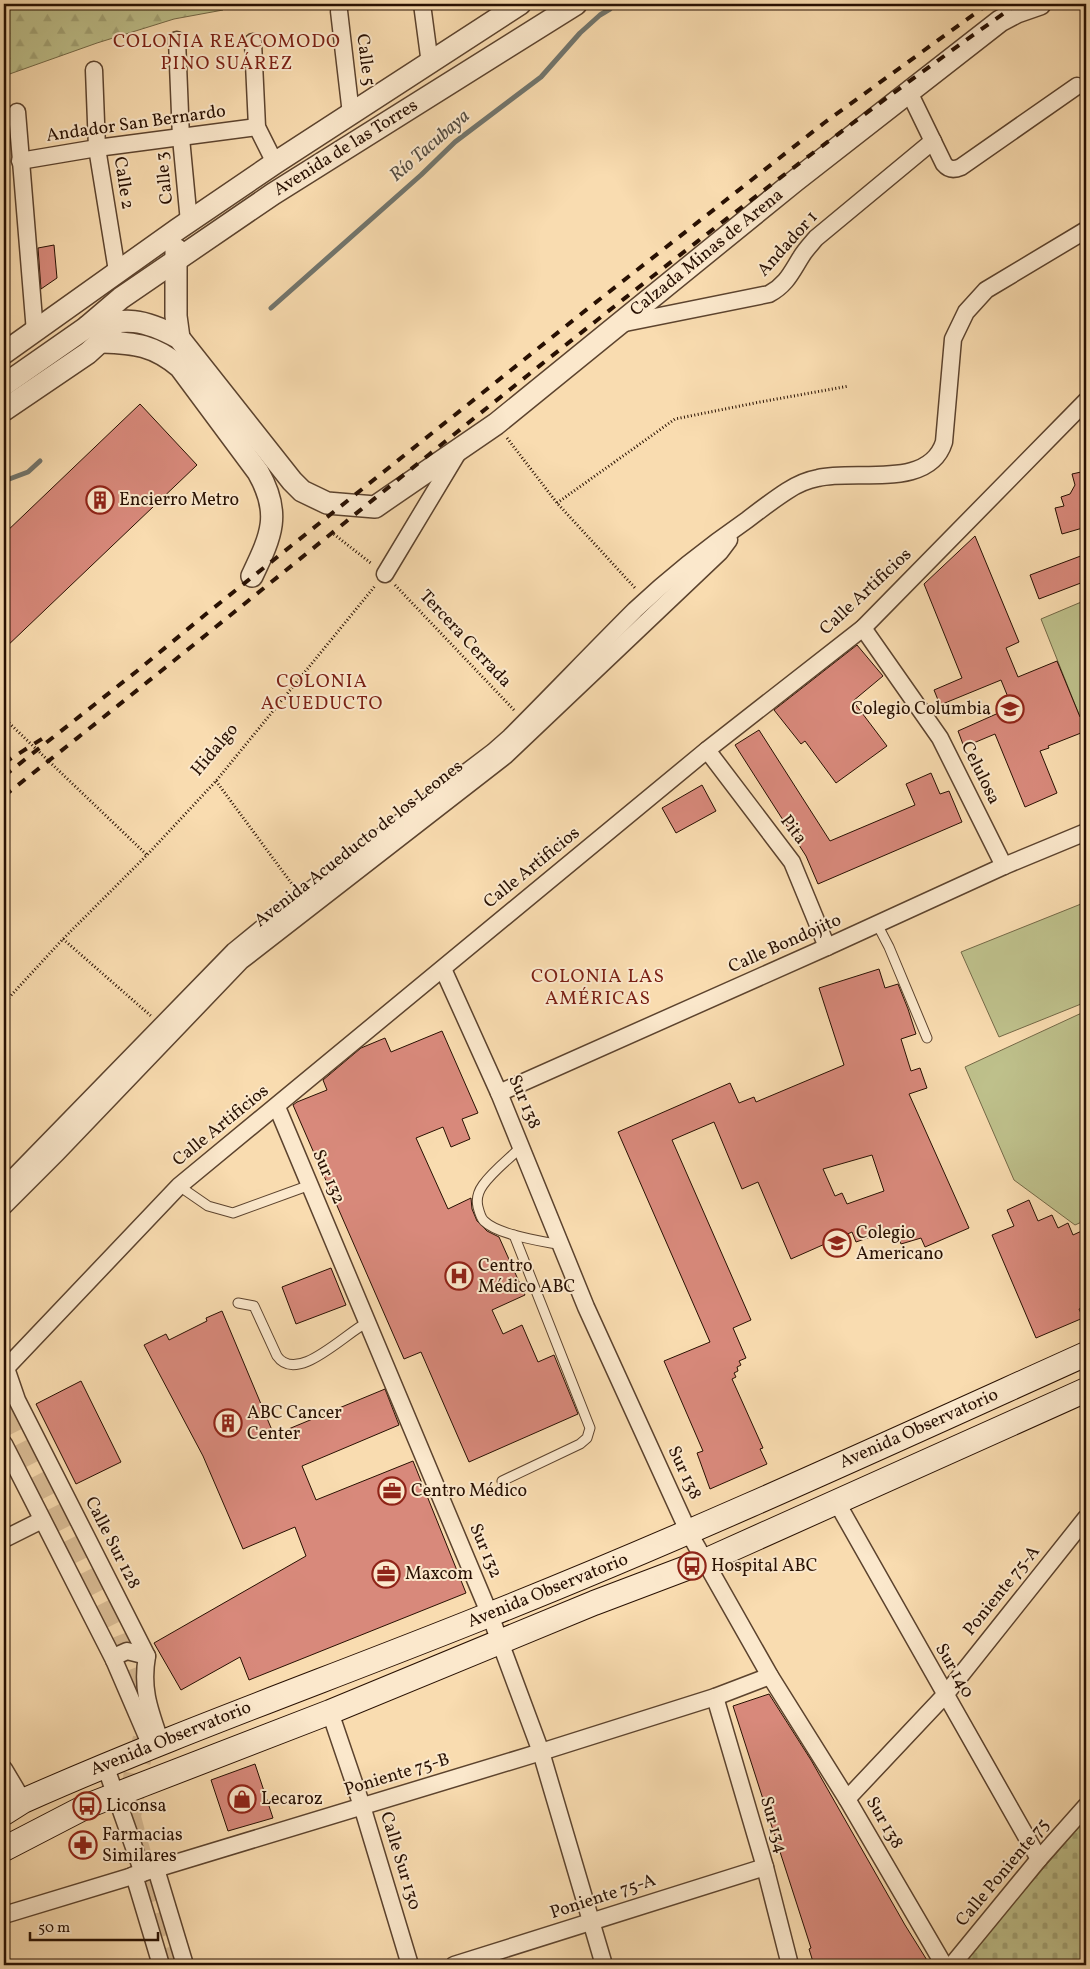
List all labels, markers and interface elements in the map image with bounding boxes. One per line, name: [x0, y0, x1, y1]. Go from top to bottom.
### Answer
district label: COLONIA REACOMODO PINO SUÁREZ: [113, 29, 341, 77]
street label: Calle 5: [349, 33, 381, 87]
street label: Avenida de las Torres: [269, 93, 423, 203]
street label: Andador San Bernardo: [45, 99, 227, 149]
water label: Río Tacubaya: [384, 104, 476, 188]
street label: Calle 3: [150, 150, 180, 206]
street label: Calle 2: [106, 155, 140, 211]
street label: Calzada Minas de Arena: [625, 183, 789, 323]
street label: Andador 1: [752, 206, 824, 282]
building icon: Encierro Metro: [85, 485, 115, 515]
place label: Encierro Metro: [119, 488, 239, 513]
street label: Calle Artificios: [814, 543, 918, 641]
street label: Tercera Cerrada: [413, 585, 517, 693]
district label: COLONIA ACUEDUCTO: [261, 669, 383, 717]
school or university icon: Colegio Columbia: [995, 694, 1025, 724]
place label: Colegio Columbia: [851, 697, 991, 722]
street label: Hidalgo: [185, 718, 245, 782]
street label: Celulosa: [954, 737, 1006, 809]
street label: Avenida Acueducto de los Leones: [249, 754, 469, 934]
street label: Pita: [774, 810, 812, 850]
street label: Calle Artificios: [478, 821, 586, 915]
street label: Calle Bondojito: [725, 908, 845, 980]
district label: COLONIA LAS AMÉRICAS: [531, 964, 665, 1012]
street label: Sur 138: [501, 1071, 547, 1133]
street label: Calle Artificios: [167, 1079, 275, 1173]
street label: Sur 132: [305, 1146, 351, 1208]
place label: Colegio Americano: [856, 1221, 943, 1267]
school or university icon: Colegio Americano: [822, 1228, 852, 1258]
place label: Centro Médico ABC: [478, 1254, 575, 1300]
hospital icon: Centro Médico ABC: [444, 1261, 474, 1291]
street label: Avenida Observatorio: [836, 1383, 1002, 1475]
place label: ABC Cancer Center: [247, 1401, 342, 1447]
building icon: ABC Cancer Center: [213, 1408, 243, 1438]
street label: Sur 138: [661, 1442, 707, 1504]
office icon: Centro Médico: [377, 1476, 407, 1506]
place label: Centro Médico: [411, 1479, 527, 1504]
street label: Calle Sur 128: [78, 1492, 146, 1594]
street label: Sur 132: [462, 1520, 508, 1582]
street label: Poniente 75-A: [958, 1540, 1046, 1642]
street label: Avenida Observatorio: [464, 1547, 632, 1635]
bus stop icon: Hospital ABC: [677, 1551, 707, 1581]
place label: Hospital ABC: [711, 1554, 817, 1579]
office icon: Maxcom: [371, 1559, 401, 1589]
place label: Maxcom: [405, 1562, 473, 1587]
street label: Sur 140: [928, 1639, 980, 1703]
street label: Avenida Observatorio: [87, 1695, 255, 1783]
street label: Poniente 75-B: [341, 1747, 453, 1803]
shop icon: Lecaroz: [227, 1784, 257, 1814]
place label: Lecaroz: [261, 1787, 323, 1812]
bus stop icon: Liconsa: [72, 1791, 102, 1821]
street label: Sur 138: [859, 1792, 909, 1854]
place label: Liconsa: [106, 1794, 167, 1819]
street label: Sur 134: [753, 1794, 793, 1856]
street label: Calle Sur 130: [373, 1809, 427, 1913]
street label: Calle Poniente 75: [950, 1813, 1056, 1933]
place label: Farmacias Similares: [102, 1823, 183, 1869]
pharmacy icon: Farmacias Similares: [68, 1830, 98, 1860]
street label: Poniente 75-A: [547, 1868, 659, 1926]
scale bar: [30, 1909, 158, 1941]
text: 50 m: [38, 1918, 70, 1939]

